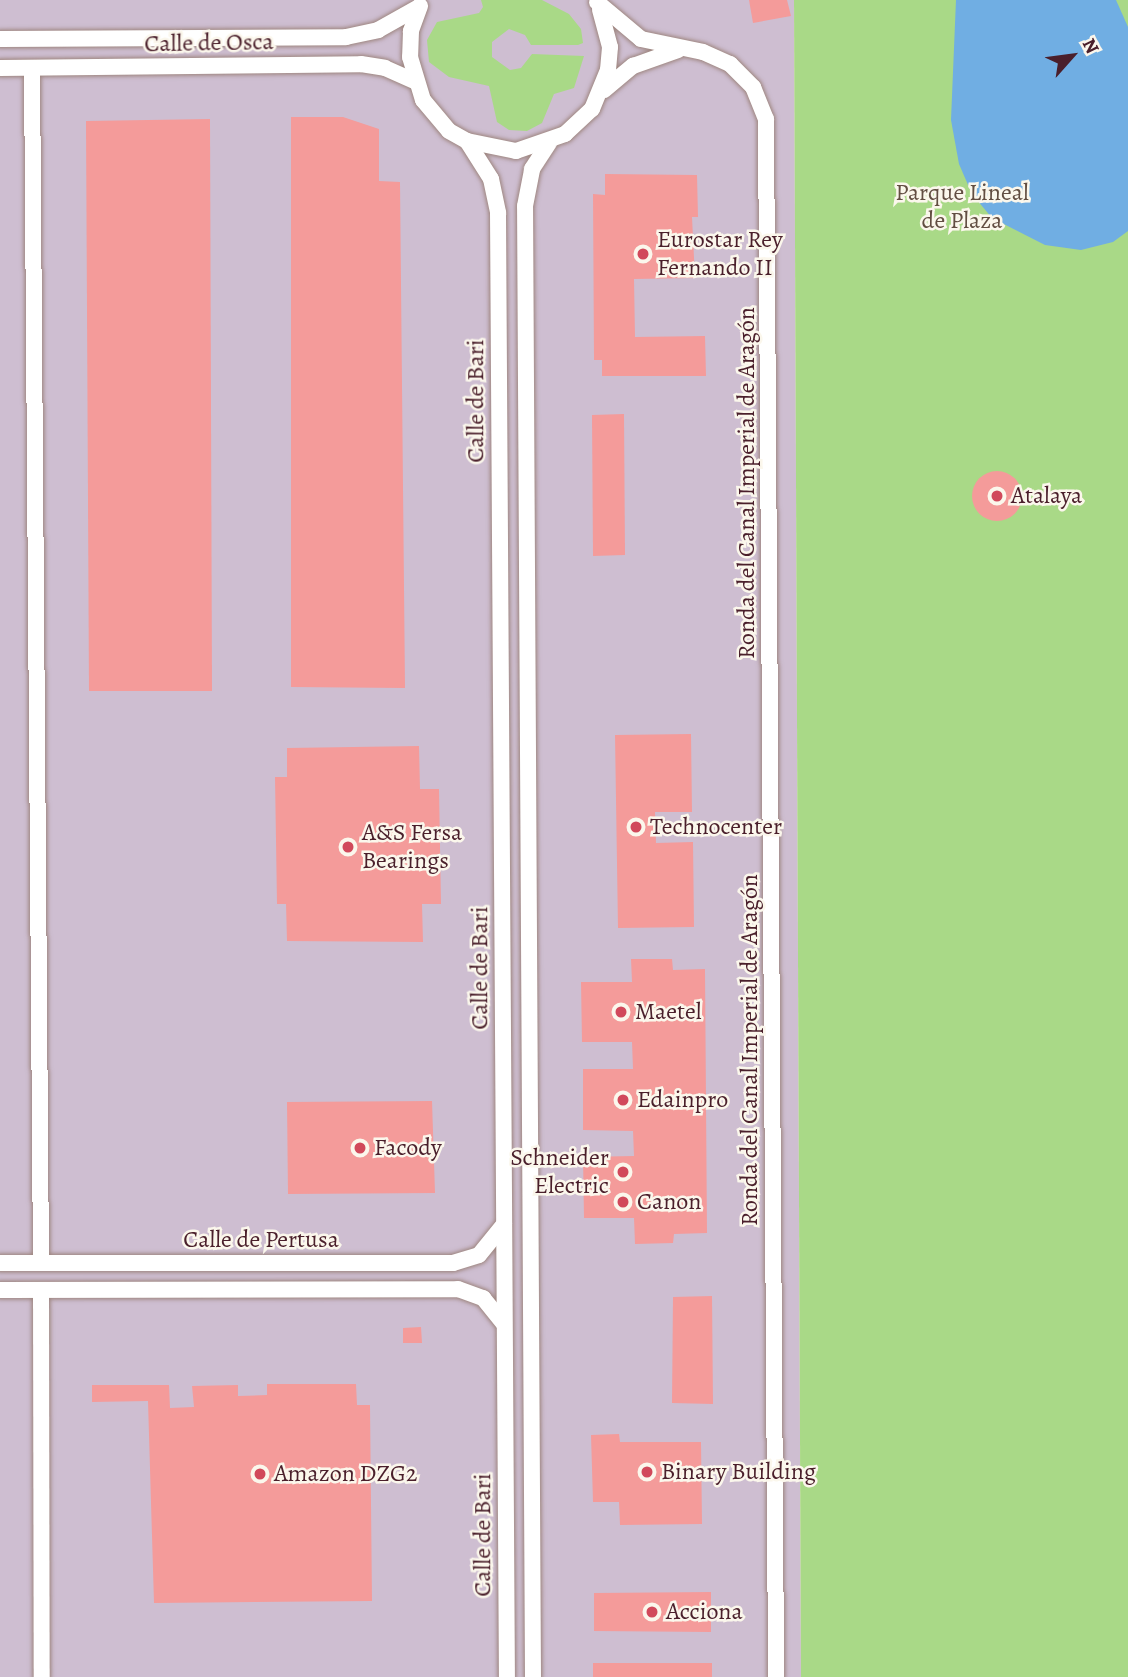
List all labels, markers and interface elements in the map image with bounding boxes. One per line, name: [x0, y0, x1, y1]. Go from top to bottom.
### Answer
north arrow: [1037, 21, 1107, 91]
street label: Calle de Osca: [144, 27, 274, 59]
text: N: [1076, 34, 1105, 58]
park label: Parque Lineal de Plaza: [895, 179, 1029, 235]
place label: Eurostar Rey Fernando II: [657, 226, 783, 282]
marker: Eurostar Rey Fernando II: [635, 246, 651, 262]
street label: Ronda del Canal Imperial de Aragón: [733, 307, 761, 659]
street label: Calle de Bari: [462, 339, 490, 463]
place label: Atalaya: [1011, 482, 1082, 510]
marker: Atalaya: [989, 488, 1005, 504]
place label: Technocenter: [650, 813, 782, 841]
place label: A&S Fersa Bearings: [362, 819, 462, 875]
marker: Technocenter: [628, 819, 644, 835]
marker: A&S Fersa Bearings: [340, 839, 356, 855]
street label: Ronda del Canal Imperial de Aragón: [736, 874, 764, 1226]
street label: Calle de Bari: [466, 906, 494, 1030]
place label: Maetel: [635, 998, 702, 1026]
marker: Maetel: [613, 1004, 629, 1020]
place label: Edainpro: [637, 1086, 728, 1114]
marker: Edainpro: [615, 1092, 631, 1108]
place label: Facody: [374, 1134, 442, 1162]
marker: Facody: [352, 1140, 368, 1156]
place label: Schneider Electric: [510, 1144, 609, 1200]
marker: Schneider Electric: [615, 1164, 631, 1180]
place label: Canon: [637, 1188, 701, 1216]
marker: Canon: [615, 1194, 631, 1210]
street label: Calle de Pertusa: [183, 1226, 339, 1254]
place label: Binary Building: [661, 1458, 816, 1486]
place label: Amazon DZG2: [274, 1460, 417, 1488]
marker: Binary Building: [639, 1464, 655, 1480]
marker: Amazon DZG2: [252, 1466, 268, 1482]
street label: Calle de Bari: [469, 1473, 497, 1597]
place label: Acciona: [666, 1598, 743, 1626]
marker: Acciona: [644, 1604, 660, 1620]

